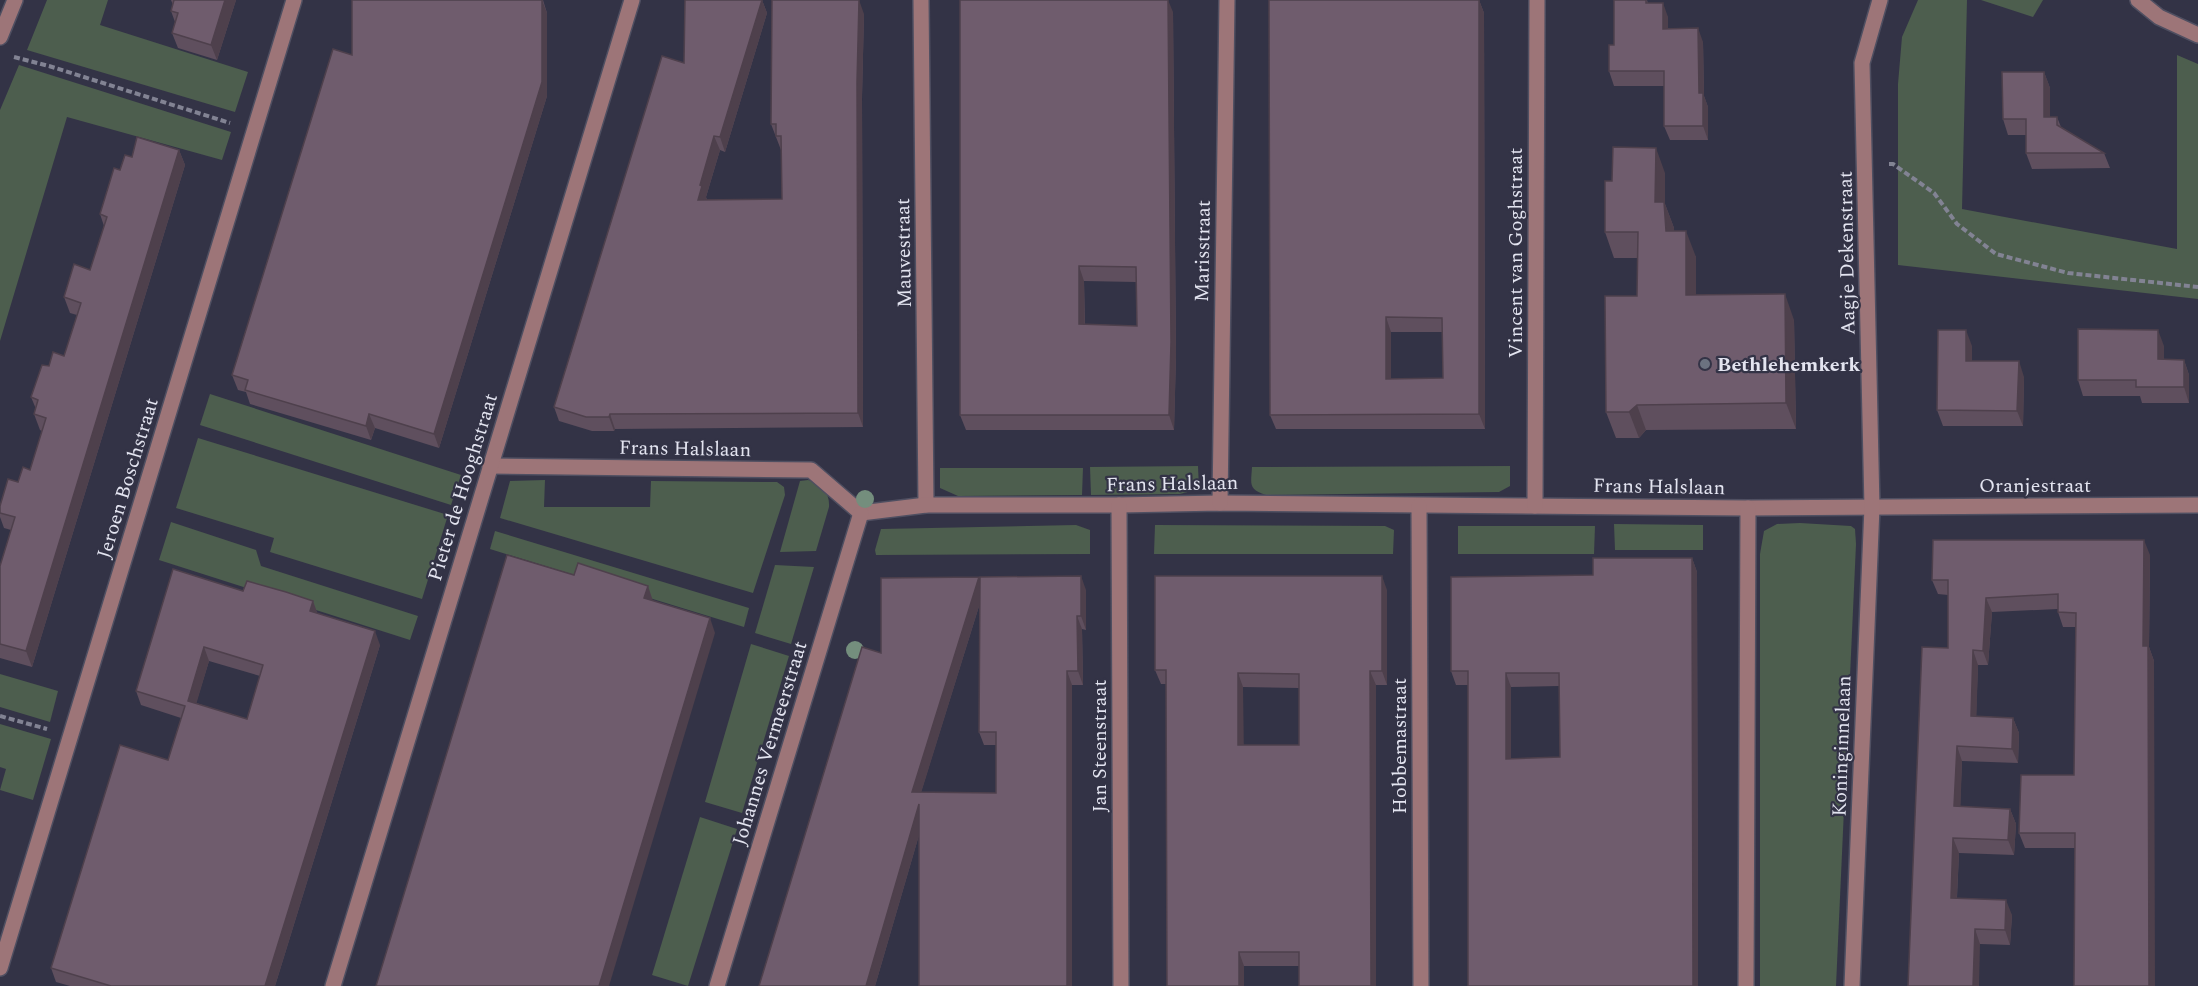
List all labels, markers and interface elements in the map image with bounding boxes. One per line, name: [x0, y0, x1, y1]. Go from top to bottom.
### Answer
street label: Vincent van Goghstraat: [1501, 148, 1531, 358]
street label: Aagje Dekenstraat: [1831, 171, 1863, 335]
street label: Mauvestraat: [888, 198, 920, 308]
street label: Marisstraat: [1187, 200, 1219, 302]
place label: Bethlehemkerk: [1717, 350, 1860, 380]
marker: Bethlehemkerk: [1698, 357, 1712, 371]
street label: Pieter de Hooghstraat: [420, 390, 506, 585]
street label: Jeroen Boschstraat: [89, 394, 167, 562]
street label: Frans Halslaan: [619, 433, 751, 465]
street label: Frans Halslaan: [1106, 468, 1238, 500]
street label: Frans Halslaan: [1593, 471, 1725, 503]
street label: Oranjestraat: [1979, 471, 2091, 501]
street label: Johannes Vermeerstraat: [725, 637, 815, 849]
street label: Koninginnelaan: [1825, 675, 1859, 817]
street label: Hobbemastraat: [1385, 678, 1415, 814]
street label: Jan Steenstraat: [1085, 679, 1115, 813]

